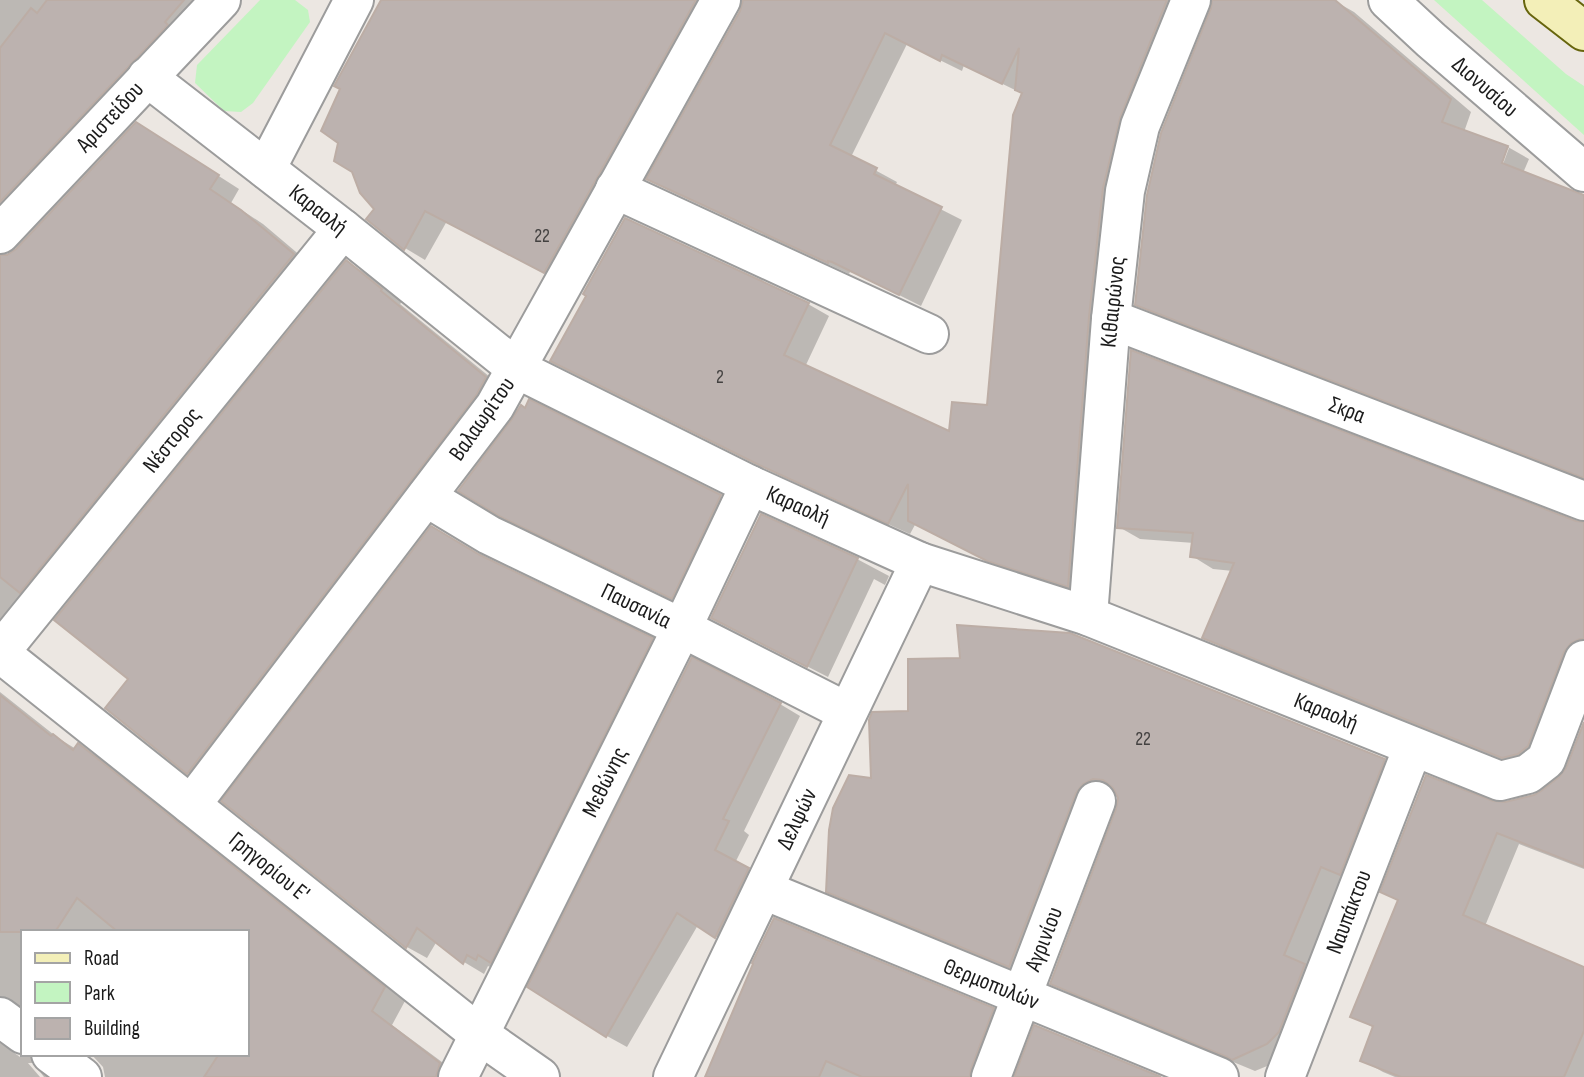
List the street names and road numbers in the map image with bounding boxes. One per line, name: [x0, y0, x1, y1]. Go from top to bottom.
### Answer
street label: Διονυσίου: [1446, 51, 1524, 123]
street label: Αριστείδου: [70, 76, 150, 159]
street label: Καραολή: [283, 178, 353, 242]
street label: Κιθαιρώνος: [1094, 255, 1132, 349]
street label: Βαλαωρίτου: [443, 372, 521, 466]
street label: Σκρα: [1325, 390, 1369, 430]
street label: Νέστορος: [137, 401, 207, 479]
street label: Καραολή: [762, 480, 834, 532]
street label: Παυσανία: [596, 577, 676, 635]
street label: Καραολή: [1290, 687, 1362, 737]
street label: Μεθώνης: [576, 742, 634, 822]
street label: Δελφών: [771, 784, 823, 854]
street label: Γρηγορίου Ε': [223, 826, 315, 908]
street label: Ναυπάκτου: [1320, 866, 1378, 958]
street label: Αγρινίου: [1019, 903, 1069, 976]
street label: Θερμοπυλών: [939, 952, 1043, 1016]

